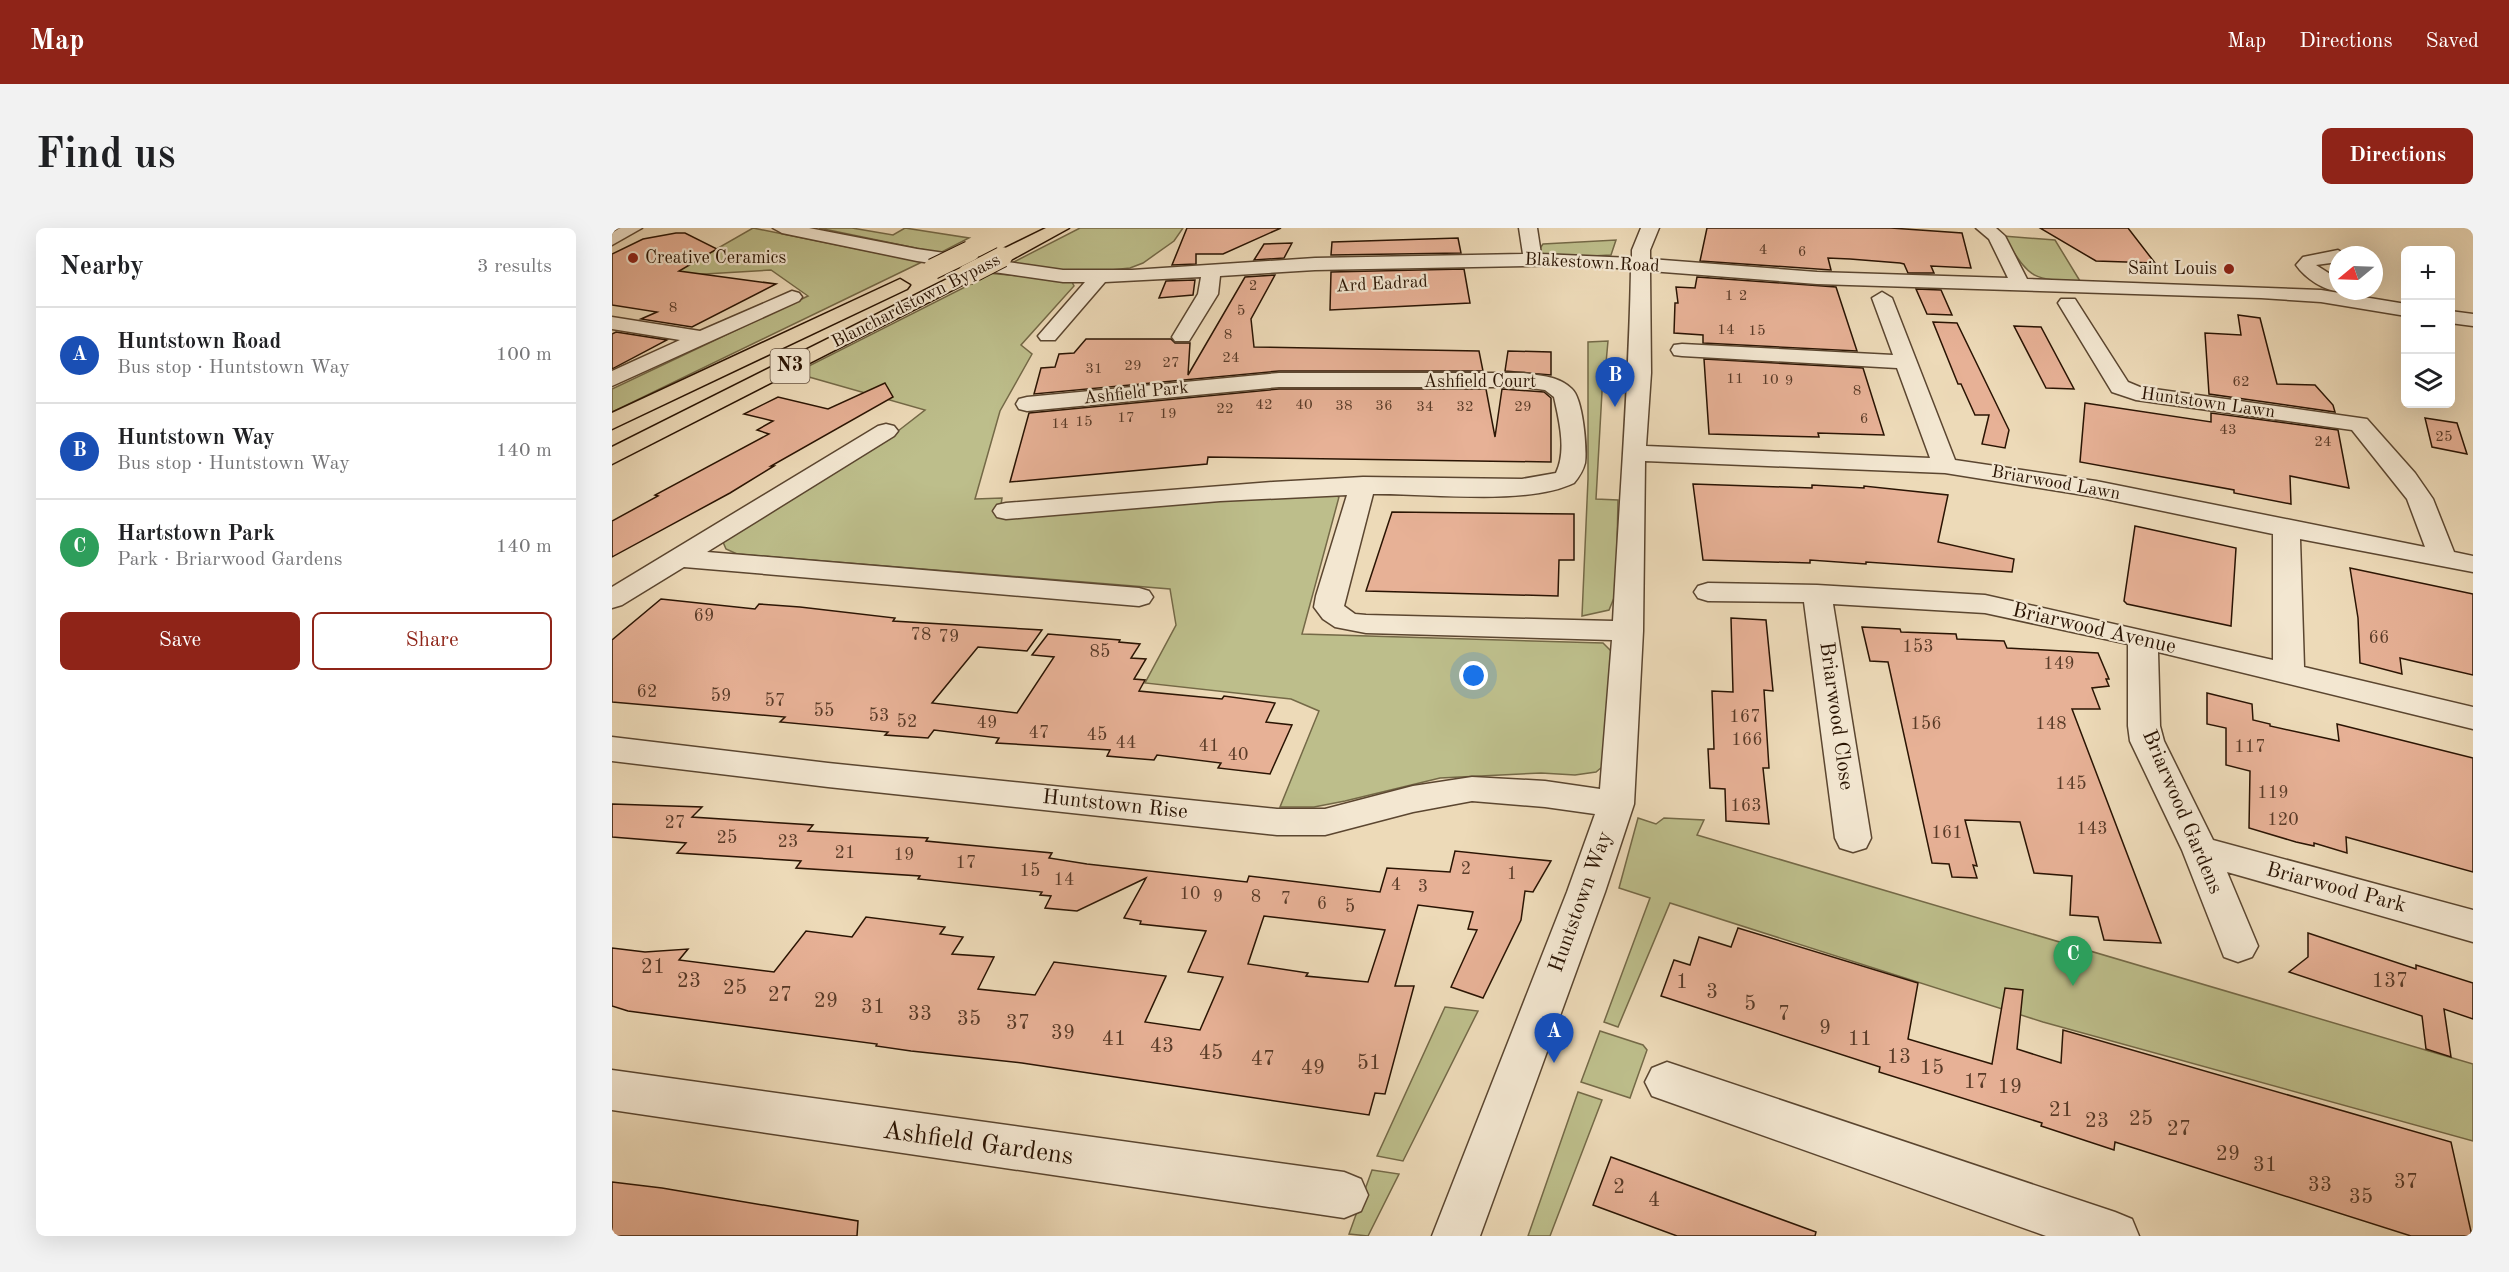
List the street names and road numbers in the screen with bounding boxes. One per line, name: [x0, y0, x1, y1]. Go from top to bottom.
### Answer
street label: Blakestown Road: [1524, 250, 1660, 276]
street label: Blanchardstown Bypass: [829, 251, 1003, 351]
street label: Ard Eadrad: [1336, 273, 1428, 295]
road number: N3: [770, 349, 810, 383]
street label: Ashfield Court: [1424, 373, 1536, 391]
street label: Ashfield Park: [1083, 379, 1189, 407]
street label: Huntstown Lawn: [2140, 385, 2277, 421]
street label: Briarwood Lawn: [1990, 463, 2122, 503]
street label: Briarwood Avenue: [2010, 600, 2178, 658]
street label: Briarwood Close: [1815, 640, 1857, 792]
street label: Briarwood Gardens: [2138, 727, 2226, 897]
street label: Huntstown Rise: [1041, 787, 1189, 823]
street label: Huntstown Way: [1546, 829, 1616, 975]
street label: Briarwood Park: [2264, 859, 2408, 917]
street label: Ashfield Gardens: [881, 1118, 1075, 1170]

